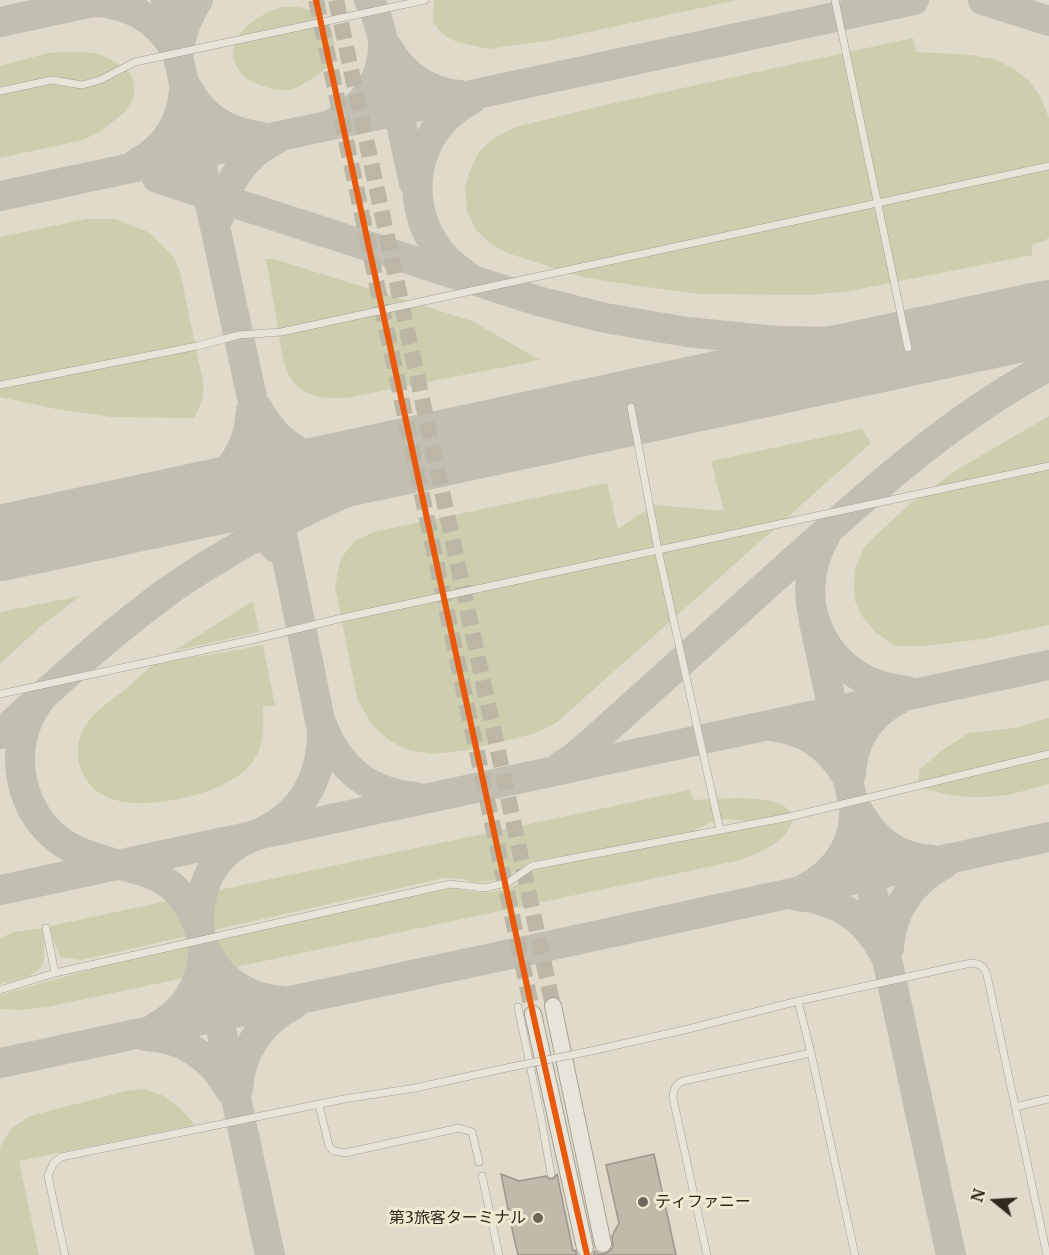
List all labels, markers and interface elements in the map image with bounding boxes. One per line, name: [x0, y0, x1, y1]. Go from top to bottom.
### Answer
north arrow: [965, 1171, 1025, 1231]
text: N: [966, 1186, 989, 1205]
place label: ティファニー: [655, 1192, 751, 1212]
marker: ティファニー: [636, 1195, 650, 1209]
place label: 第3旅客ターミナル: [389, 1208, 526, 1228]
marker: 第3旅客ターミナル: [531, 1211, 545, 1225]

